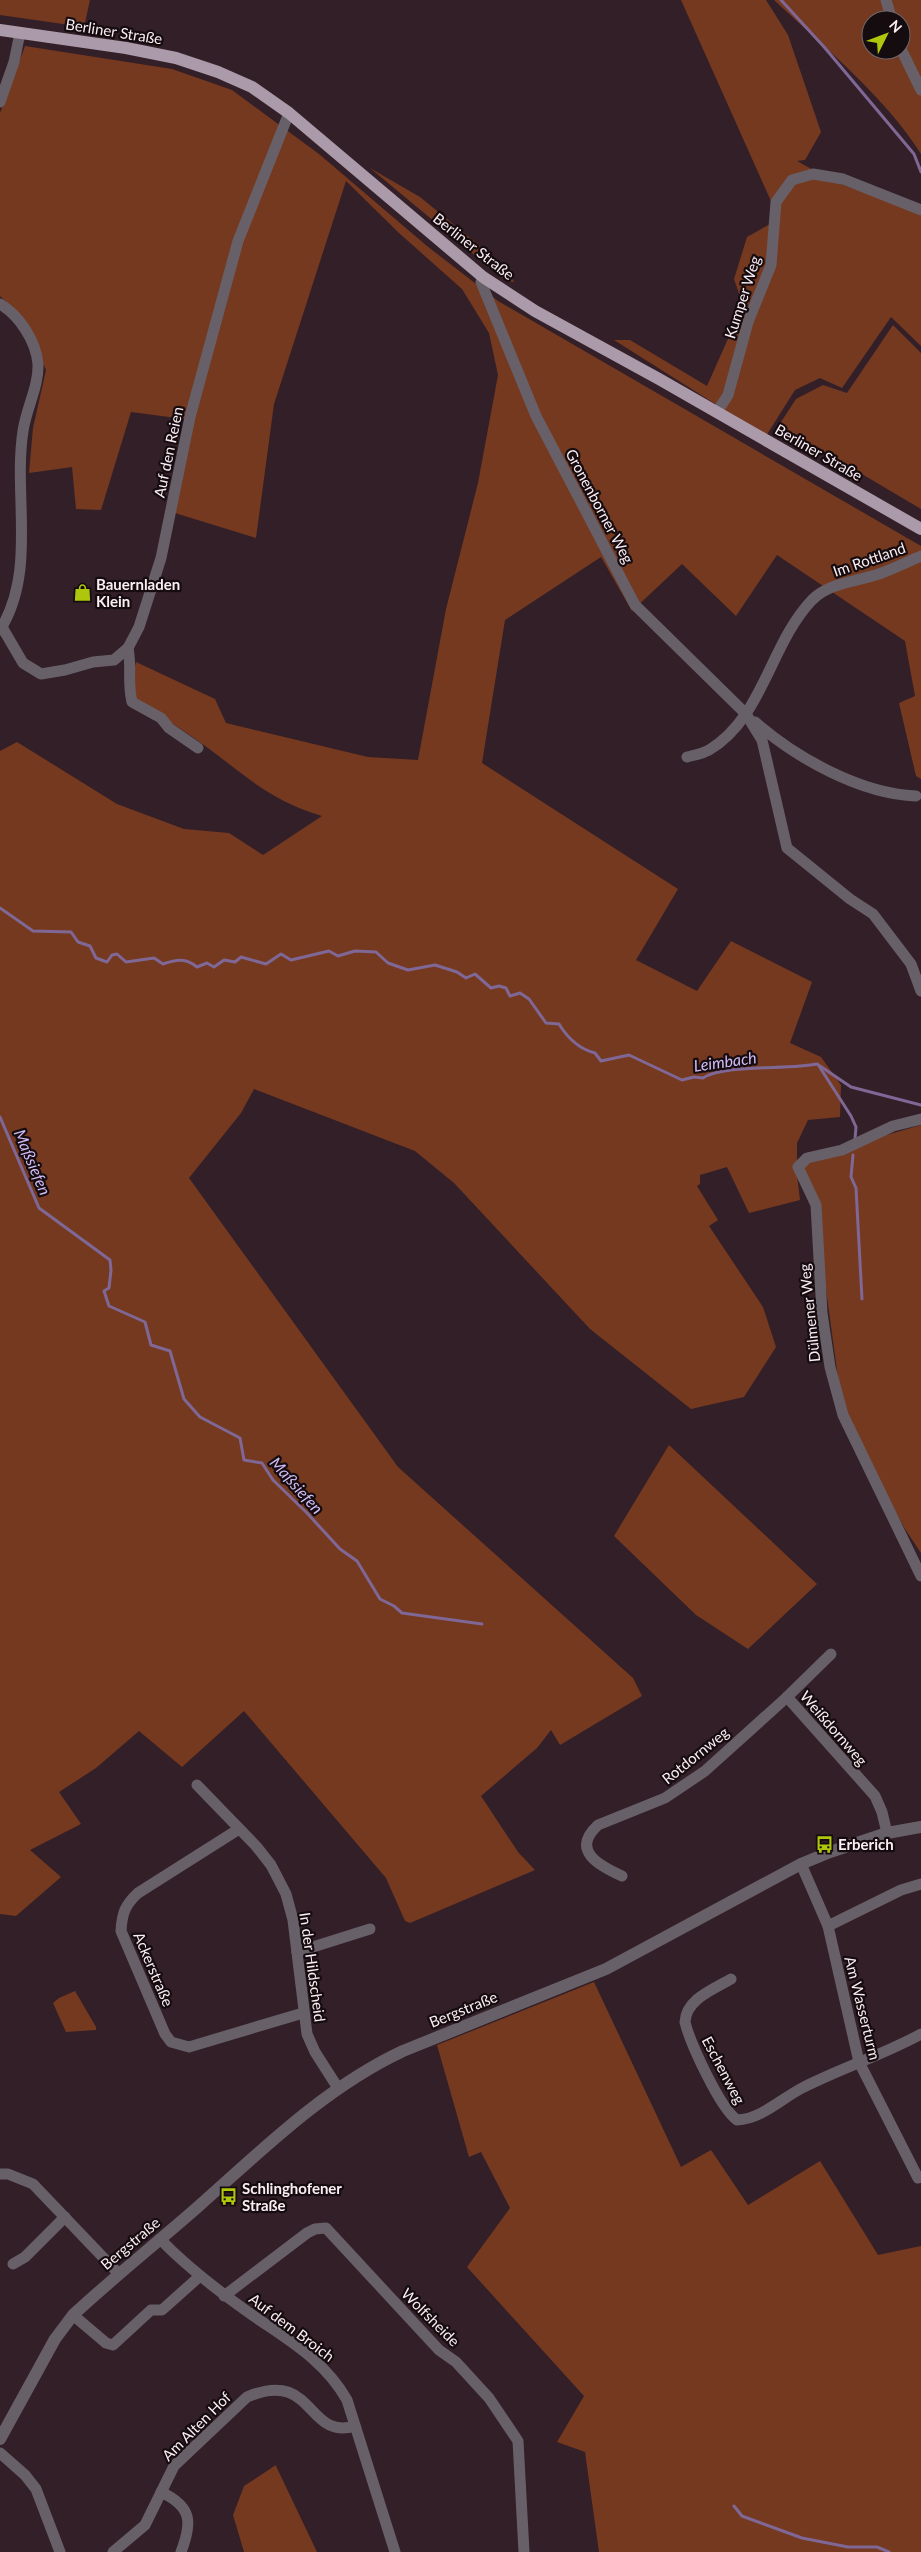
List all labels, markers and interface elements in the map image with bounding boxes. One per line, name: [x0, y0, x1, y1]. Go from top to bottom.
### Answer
north arrow: [861, 10, 911, 60]
street label: Berliner Straße: [64, 14, 164, 48]
text: N: [886, 16, 906, 36]
street label: Berliner Straße: [430, 209, 518, 283]
street label: Kumper Weg: [720, 253, 764, 341]
street label: Auf den Reien: [150, 405, 186, 499]
street label: Berliner Straße: [772, 420, 866, 484]
street label: Gronenborner Weg: [562, 446, 638, 566]
street label: Im Rottland: [830, 538, 908, 580]
place label: Bauernladen Klein: [96, 575, 180, 610]
shop icon: Bauernladen Klein: [72, 583, 92, 603]
water label: Leimbach: [692, 1047, 758, 1075]
water label: Maßsiefen: [11, 1126, 55, 1198]
street label: Dülmener Weg: [795, 1263, 823, 1363]
water label: Maßsiefen: [267, 1453, 327, 1517]
street label: Weißdornweg: [797, 1687, 871, 1769]
street label: Rotdornweg: [658, 1722, 732, 1787]
bus stop icon: Erberich: [814, 1834, 834, 1854]
place label: Erberich: [838, 1835, 894, 1853]
street label: In der Hildscheid: [296, 1911, 330, 2023]
street label: Ackerstraße: [130, 1929, 178, 2009]
street label: Am Wasserturm: [841, 1954, 885, 2062]
street label: Bergstraße: [426, 1987, 500, 2031]
street label: Eschenweg: [699, 2033, 749, 2107]
place label: Schlinghofener Straße: [242, 2179, 342, 2214]
bus stop icon: Schlinghofener Straße: [218, 2187, 238, 2207]
street label: Bergstraße: [97, 2213, 163, 2273]
street label: Wolfsheide: [398, 2284, 464, 2350]
street label: Auf dem Broich: [246, 2289, 338, 2365]
street label: Am Alten Hof: [158, 2387, 235, 2464]

